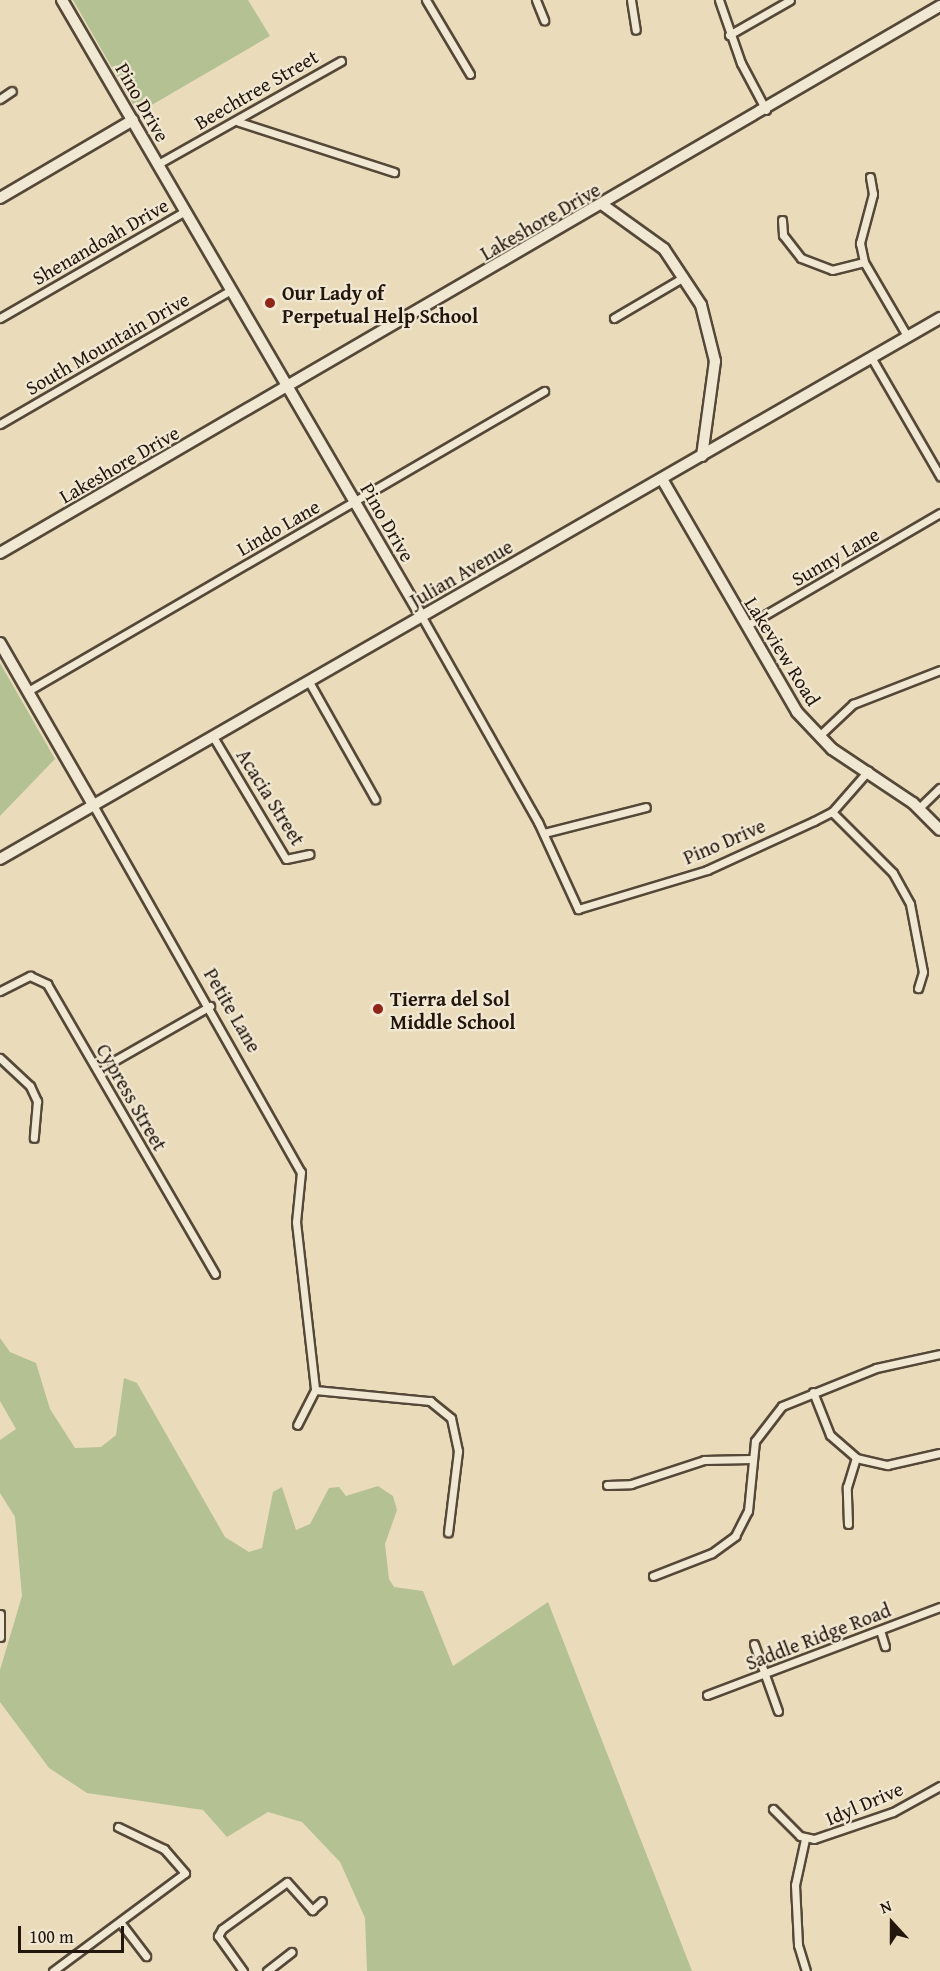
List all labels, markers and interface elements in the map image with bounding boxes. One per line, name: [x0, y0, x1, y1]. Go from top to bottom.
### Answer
street label: Beechtree Street: [190, 44, 322, 134]
street label: Pino Drive: [111, 58, 175, 146]
street label: Lakeshore Drive: [476, 177, 604, 265]
street label: Shenandoah Drive: [28, 192, 172, 290]
place label: Our Lady of Perpetual Help School: [282, 280, 478, 327]
street label: South Mountain Drive: [21, 286, 193, 400]
marker: Our Lady of Perpetual Help School: [263, 296, 277, 310]
street label: Lakeshore Drive: [55, 420, 183, 508]
street label: Pino Drive: [356, 478, 420, 566]
street label: Lindo Lane: [232, 494, 324, 560]
street label: Sunny Lane: [787, 521, 883, 591]
street label: Julian Avenue: [405, 534, 517, 612]
street label: Lakeview Road: [740, 592, 826, 710]
street label: Acacia Street: [232, 744, 310, 850]
street label: Pino Drive: [679, 813, 769, 869]
street label: Petite Lane: [199, 964, 267, 1056]
place label: Tierra del Sol Middle School: [390, 986, 516, 1033]
marker: Tierra del Sol Middle School: [371, 1002, 385, 1016]
street label: Cypress Street: [92, 1039, 172, 1155]
street label: Saddle Ridge Road: [742, 1597, 894, 1675]
street label: Idyl Drive: [822, 1776, 906, 1830]
north arrow: [862, 1893, 922, 1953]
text: N: [876, 1893, 895, 1919]
scale bar: [21, 1914, 128, 1952]
text: 100 m: [29, 1923, 74, 1950]

